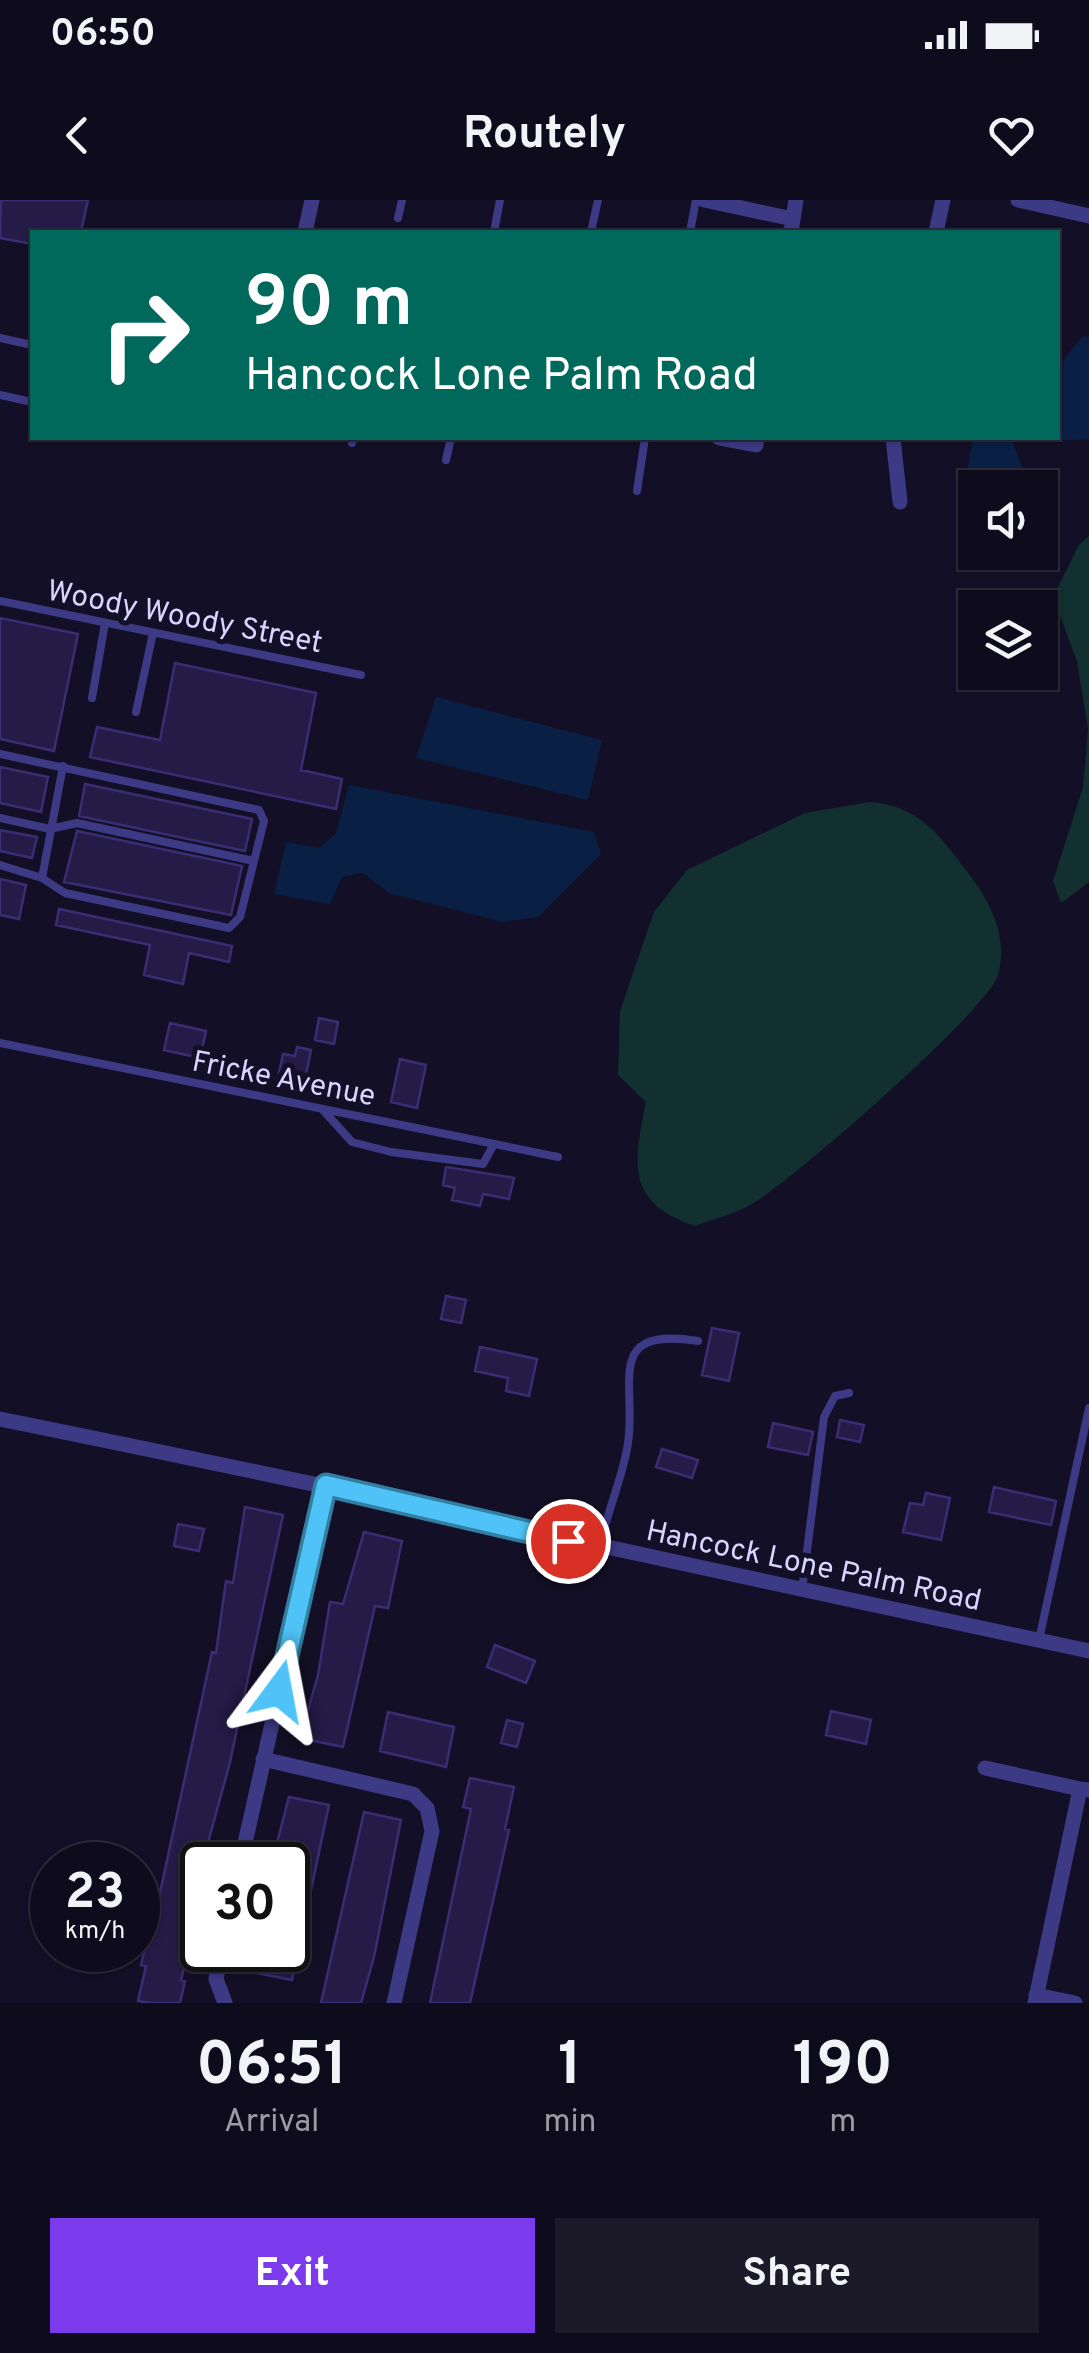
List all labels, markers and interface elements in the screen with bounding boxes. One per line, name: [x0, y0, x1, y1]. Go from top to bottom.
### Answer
text: 06:50: [50, 11, 156, 60]
text: Routely: [463, 107, 626, 164]
icon: back: [50, 108, 105, 163]
icon: heart: [984, 108, 1039, 163]
text: 90 m: [245, 262, 413, 351]
icon: right: [80, 270, 210, 400]
text: Hancock Lone Palm Road: [245, 349, 758, 406]
map controls: [958, 470, 1058, 690]
button: sound: [958, 470, 1058, 570]
street label: Woody Woody Street: [44, 574, 325, 663]
button: layers: [958, 590, 1058, 690]
street label: Fricke Avenue: [189, 1045, 378, 1116]
pin: [526, 1499, 611, 1584]
icon: arrive: [541, 1514, 596, 1569]
street label: Hancock Lone Palm Road: [642, 1514, 984, 1621]
position arrow: [227, 1639, 331, 1743]
speed limit sign: 30: [180, 1842, 310, 1972]
text: 23: [65, 1863, 125, 1926]
text: km/h: [65, 1916, 125, 1948]
text: 06:51: [196, 2030, 347, 2106]
text: 1: [558, 2030, 582, 2106]
text: 190: [793, 2030, 893, 2106]
text: Arrival: [224, 2103, 319, 2143]
text: min: [543, 2103, 597, 2143]
text: m: [829, 2103, 856, 2143]
button: Exit: [50, 2218, 535, 2333]
button: Share: [555, 2218, 1039, 2333]

